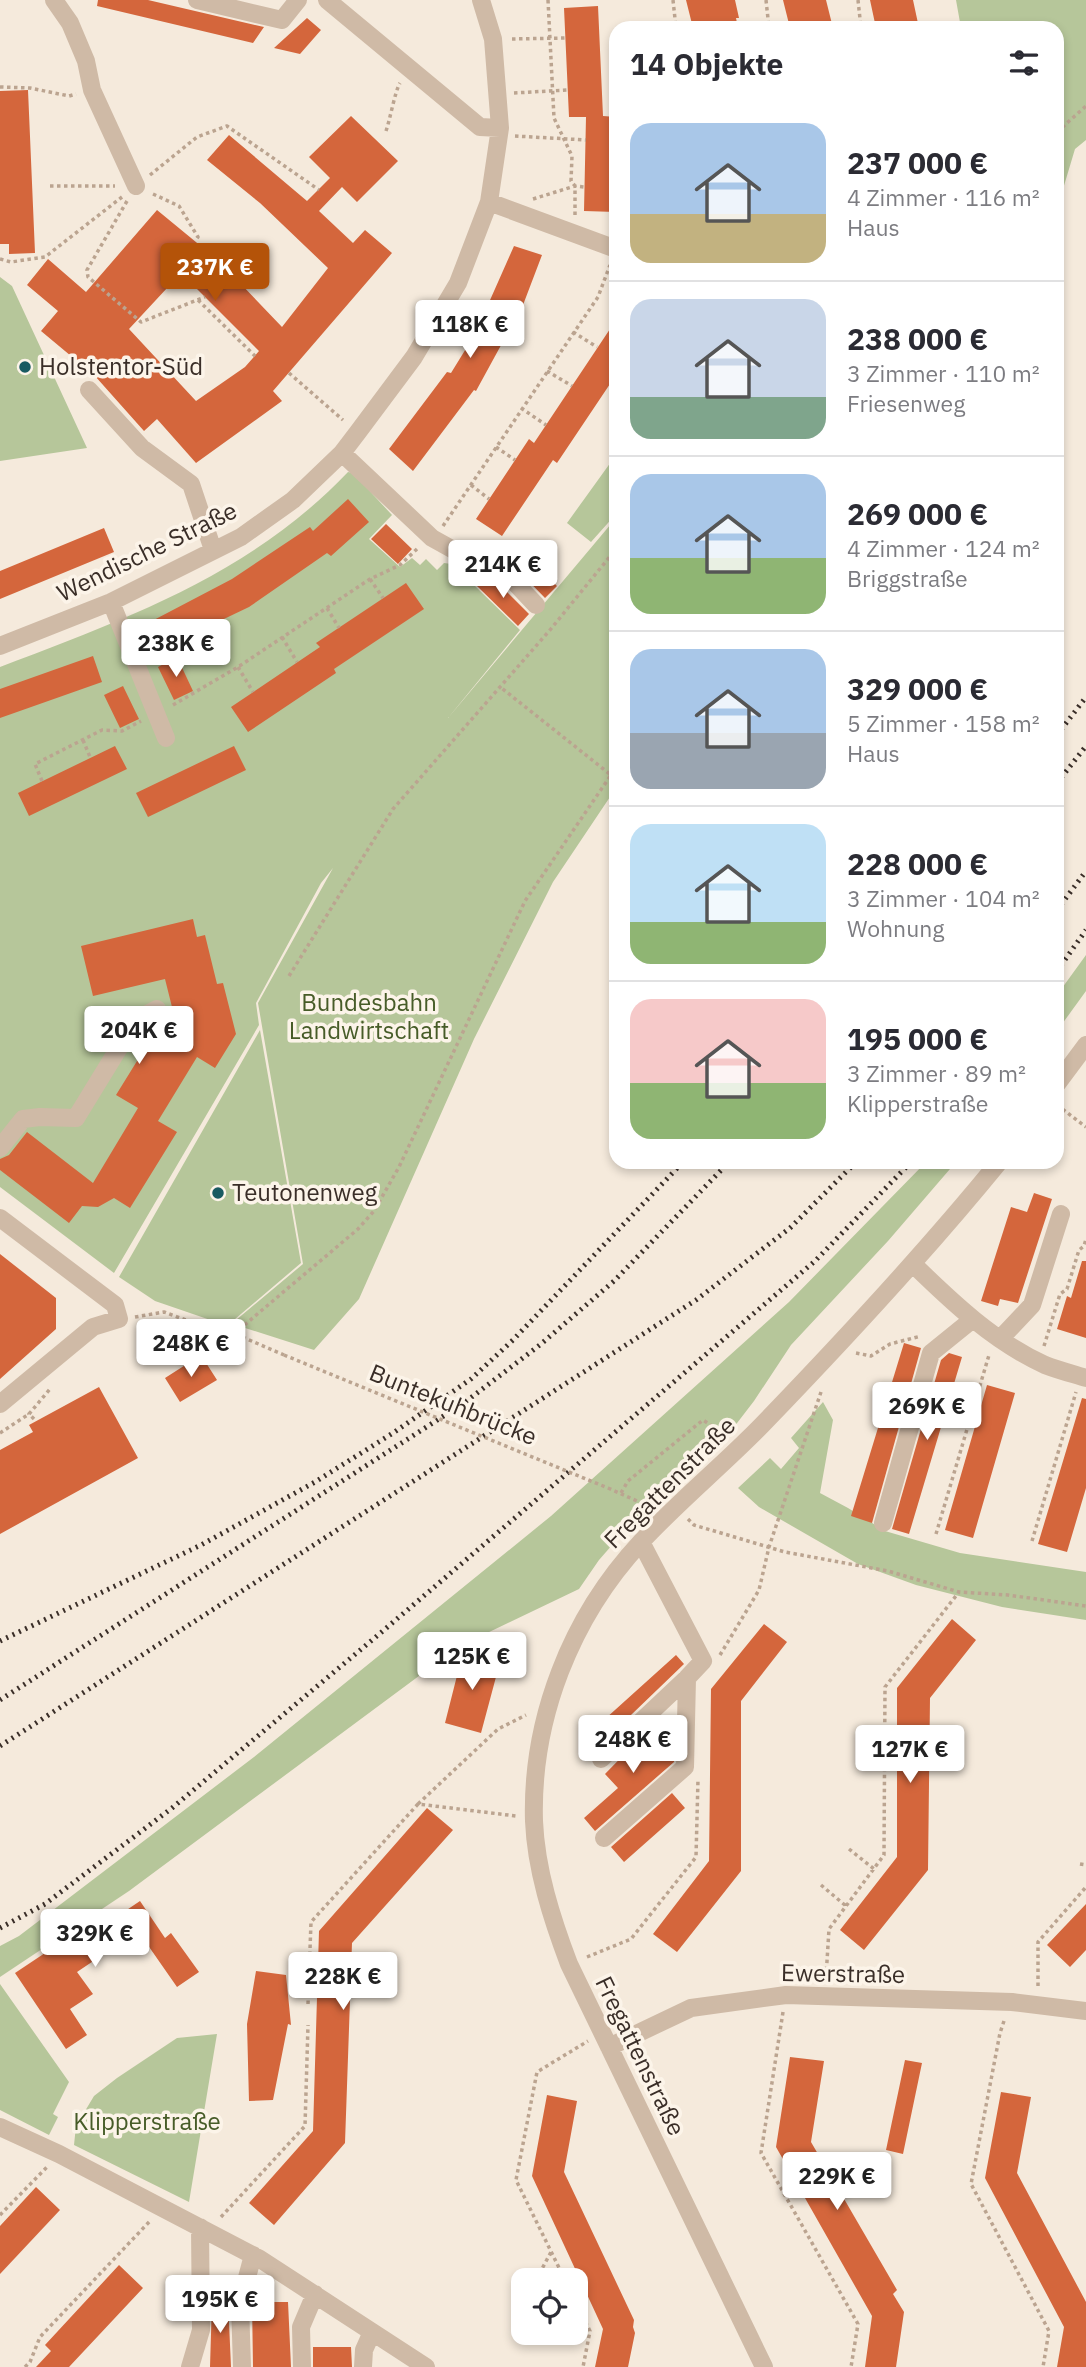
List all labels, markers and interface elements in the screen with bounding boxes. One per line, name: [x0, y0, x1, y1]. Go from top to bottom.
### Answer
text: 14 Objekte: [630, 44, 783, 83]
icon: filters: [1005, 44, 1043, 82]
text: 237 000 €: [847, 143, 988, 182]
icon: home: [686, 151, 770, 235]
text: 4 Zimmer · 116 m²: [847, 182, 1040, 212]
text: Haus: [847, 212, 900, 242]
pin: 237K €: [158, 244, 272, 303]
text: 237K €: [176, 251, 254, 281]
pin: 118K €: [413, 300, 527, 360]
text: 118K €: [431, 308, 509, 338]
text: 238 000 €: [847, 319, 988, 358]
icon: home: [686, 327, 770, 411]
place label: Holstentor-Süd: [39, 350, 203, 382]
text: 3 Zimmer · 110 m²: [847, 358, 1040, 388]
marker: Holstentor-Süd: [17, 359, 33, 375]
text: Friesenweg: [847, 388, 965, 418]
street label: Wendische Straße: [51, 494, 242, 609]
text: 269 000 €: [847, 494, 988, 533]
icon: home: [686, 502, 770, 586]
text: 4 Zimmer · 124 m²: [847, 533, 1040, 563]
pin: 214K €: [446, 540, 560, 600]
text: 214K €: [464, 548, 542, 578]
text: Briggstraße: [847, 563, 968, 593]
pin: 238K €: [119, 620, 233, 679]
text: 238K €: [137, 627, 215, 657]
text: 329 000 €: [847, 669, 988, 708]
icon: home: [686, 677, 770, 761]
text: 5 Zimmer · 158 m²: [847, 708, 1040, 738]
text: Haus: [847, 738, 900, 768]
text: 228 000 €: [847, 844, 988, 883]
icon: home: [686, 852, 770, 936]
text: 3 Zimmer · 104 m²: [847, 883, 1040, 913]
text: Wohnung: [847, 913, 944, 943]
park label: Bundesbahn Landwirtschaft: [289, 986, 449, 1046]
pin: 204K €: [82, 1006, 196, 1066]
text: 204K €: [100, 1014, 178, 1044]
text: 195 000 €: [847, 1019, 988, 1058]
icon: home: [686, 1027, 770, 1111]
text: 3 Zimmer · 89 m²: [847, 1058, 1026, 1088]
text: Klipperstraße: [847, 1088, 988, 1118]
place label: Teutonenweg: [232, 1176, 378, 1208]
marker: Teutonenweg: [210, 1185, 226, 1201]
pin: 248K €: [134, 1320, 248, 1379]
text: 248K €: [152, 1327, 230, 1357]
street label: Buntekuhbrücke: [365, 1356, 542, 1452]
pin: 269K €: [870, 1382, 984, 1442]
text: 269K €: [888, 1390, 966, 1420]
street label: Fregattenstraße: [597, 1410, 742, 1555]
pin: 125K €: [415, 1632, 529, 1692]
text: 125K €: [433, 1640, 511, 1670]
pin: 248K €: [576, 1716, 690, 1775]
text: 248K €: [594, 1723, 672, 1753]
pin: 127K €: [853, 1726, 967, 1785]
text: 127K €: [871, 1733, 949, 1763]
pin: 329K €: [38, 1910, 152, 1969]
text: 329K €: [56, 1917, 134, 1947]
pin: 228K €: [286, 1952, 400, 2012]
street label: Ewerstraße: [781, 1956, 905, 1990]
text: 228K €: [304, 1960, 382, 1990]
street label: Fregattenstraße: [588, 1971, 693, 2141]
park label: Klipperstraße: [73, 2105, 221, 2137]
pin: 229K €: [780, 2152, 894, 2212]
text: 229K €: [798, 2160, 876, 2190]
map controls: [511, 2268, 588, 2345]
button: locate: [511, 2268, 588, 2345]
pin: 195K €: [163, 2276, 277, 2335]
text: 195K €: [181, 2283, 259, 2313]

